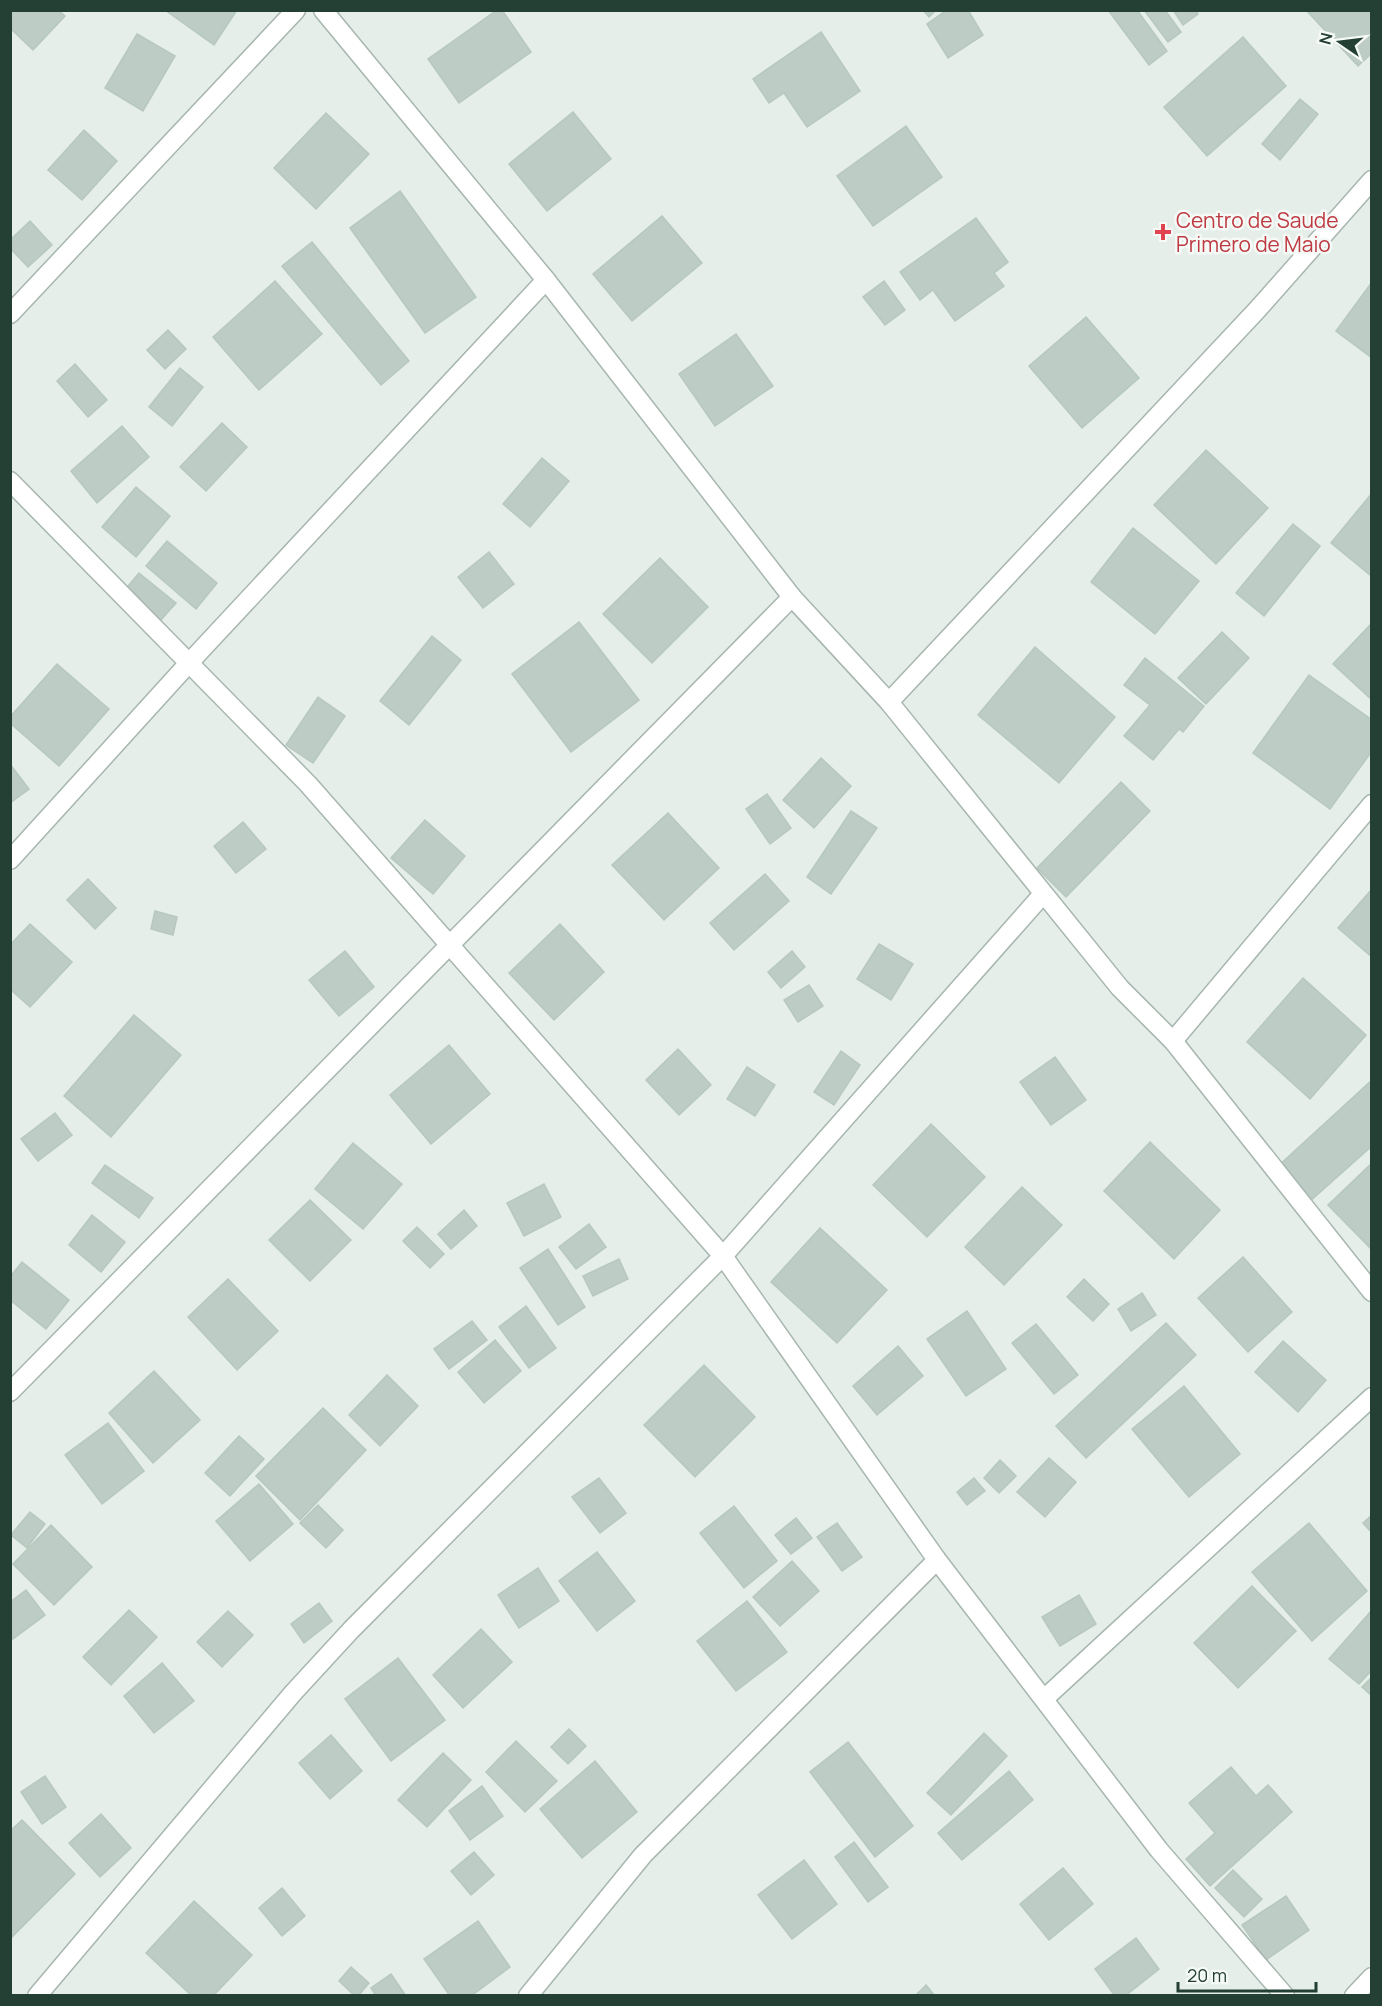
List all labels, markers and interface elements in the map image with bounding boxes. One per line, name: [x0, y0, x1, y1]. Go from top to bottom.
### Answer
north arrow: [1310, 12, 1370, 72]
text: N: [1313, 30, 1338, 47]
place label: Centro de Saude Primero de Maio: [1176, 206, 1339, 258]
marker: Centro de Saude Primero de Maio: [1154, 223, 1172, 241]
scale bar: [1178, 1955, 1316, 1993]
text: 20 m: [1187, 1963, 1227, 1987]

